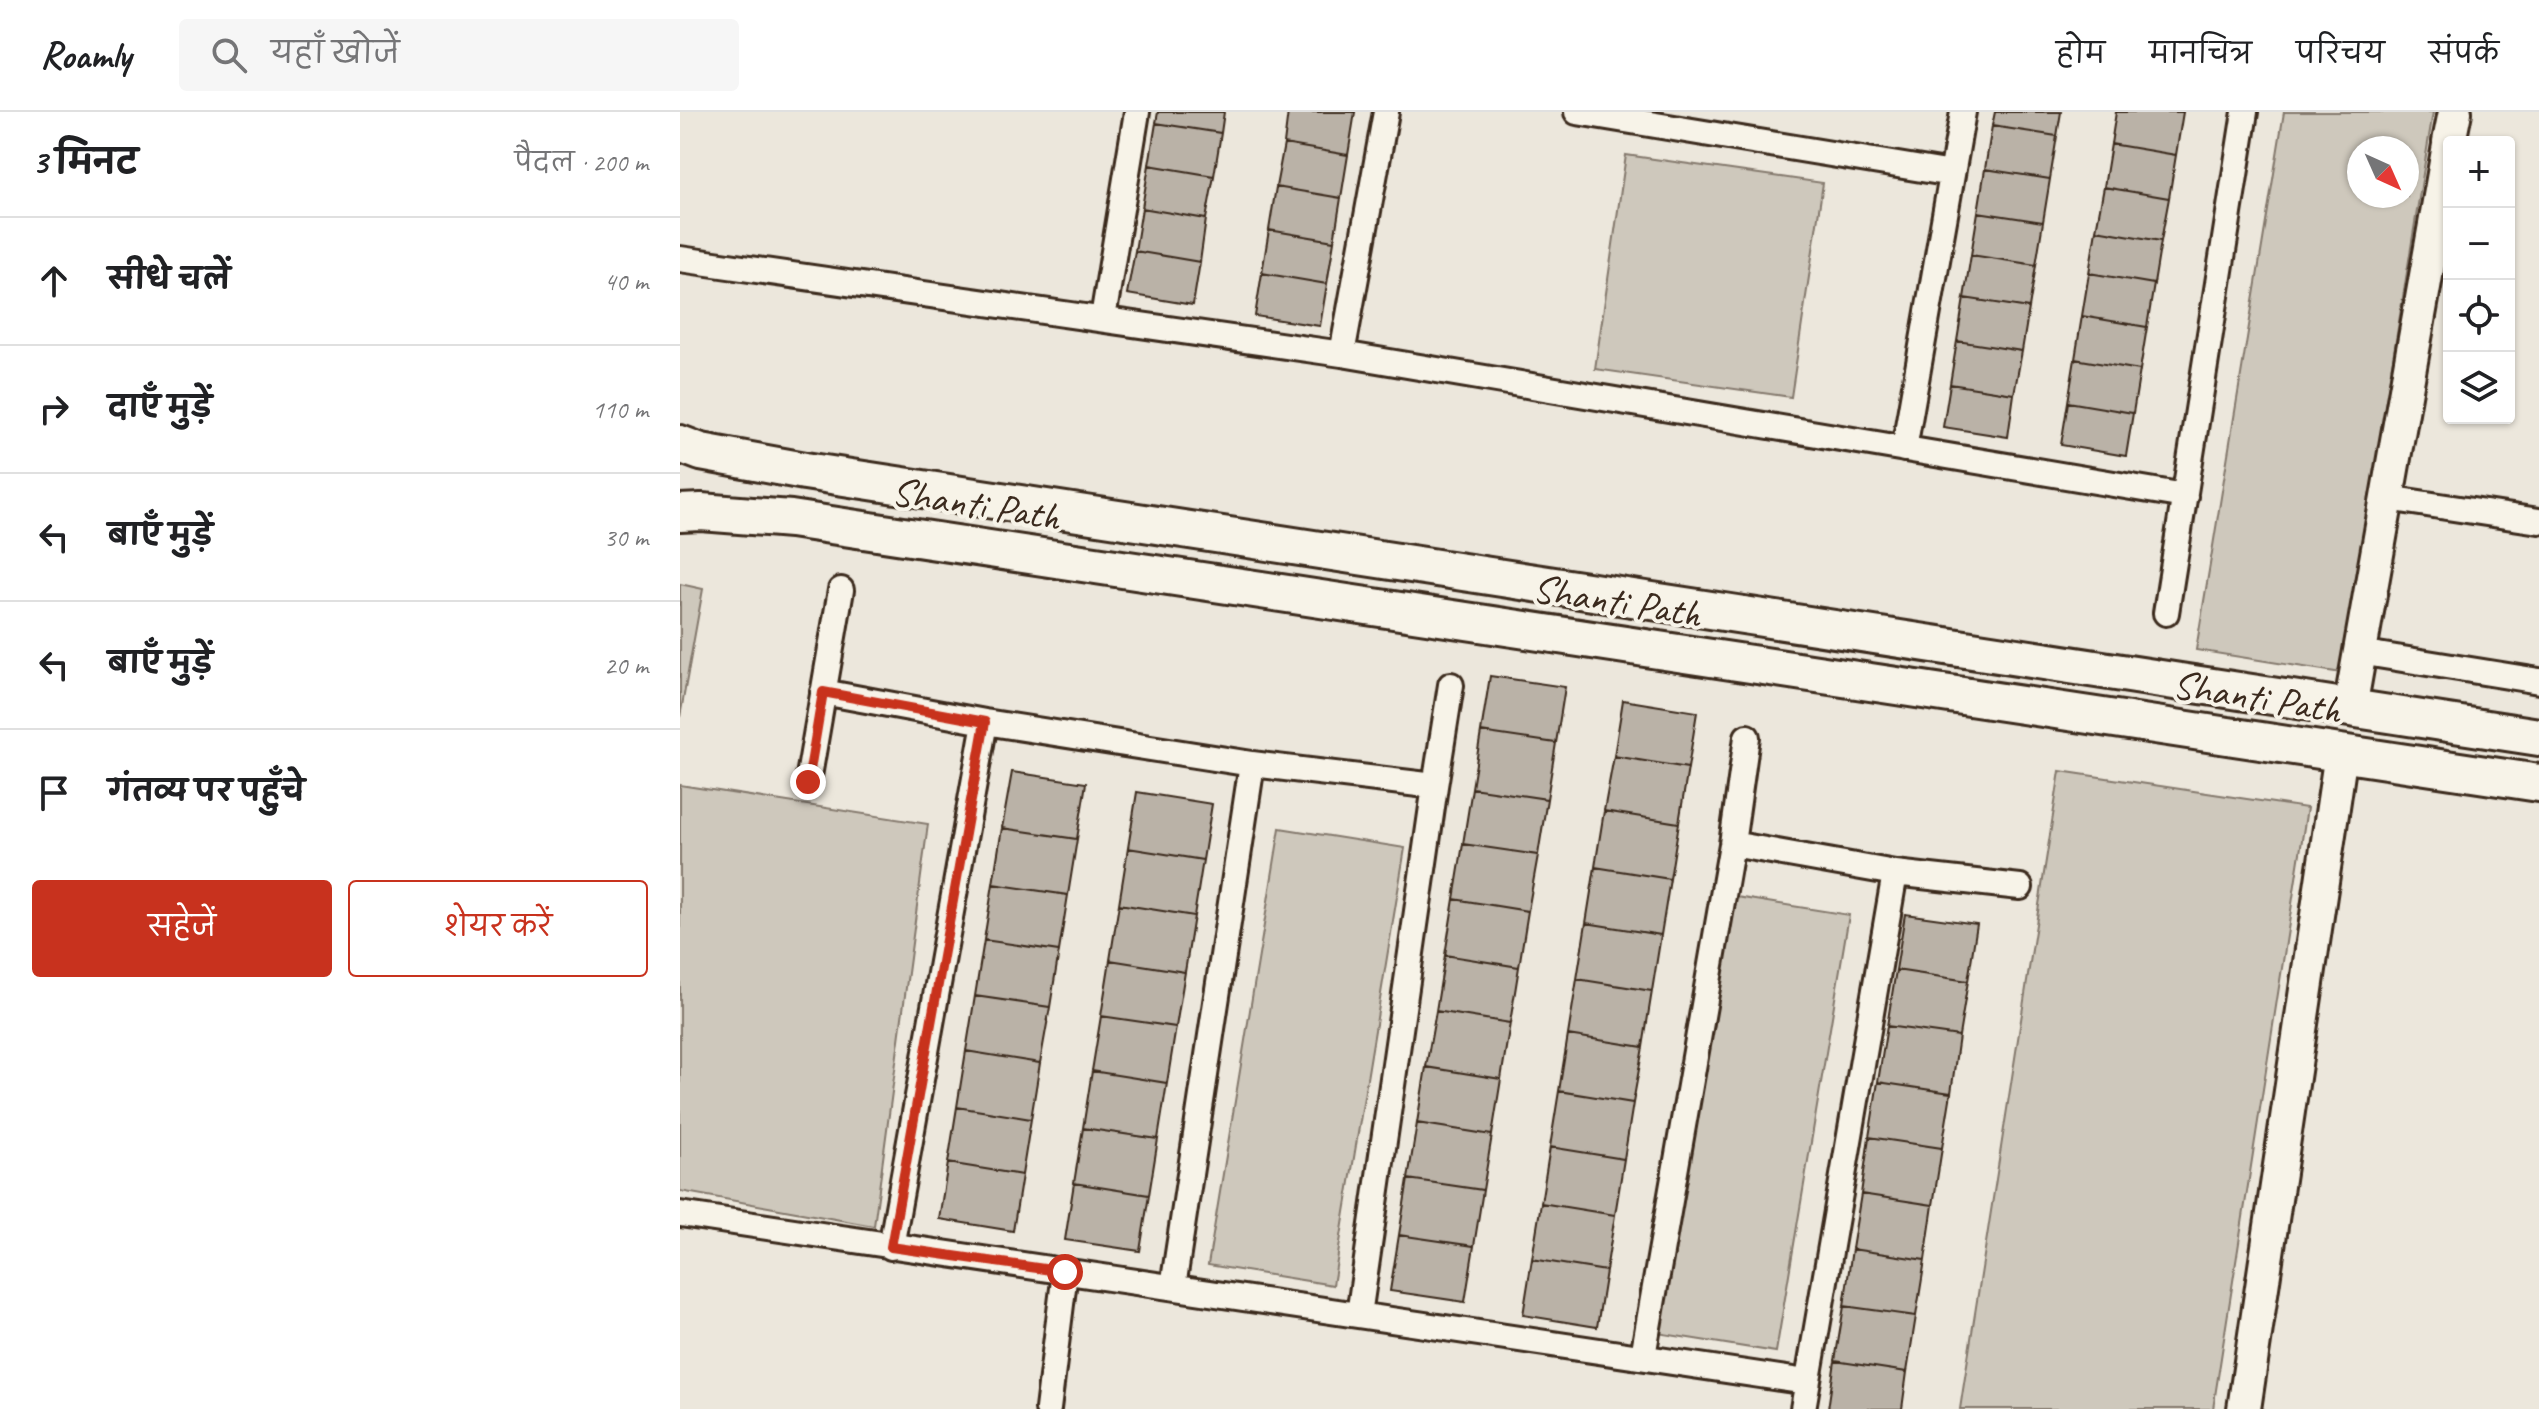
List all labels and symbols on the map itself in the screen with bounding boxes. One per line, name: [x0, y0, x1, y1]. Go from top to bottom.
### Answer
north arrow: [2347, 136, 2419, 208]
street label: Shanti Path: [888, 466, 1065, 542]
street label: Shanti Path: [1529, 563, 1706, 639]
street label: Shanti Path: [2169, 659, 2346, 735]
route end: [790, 764, 826, 800]
route start: [1047, 1254, 1083, 1290]

